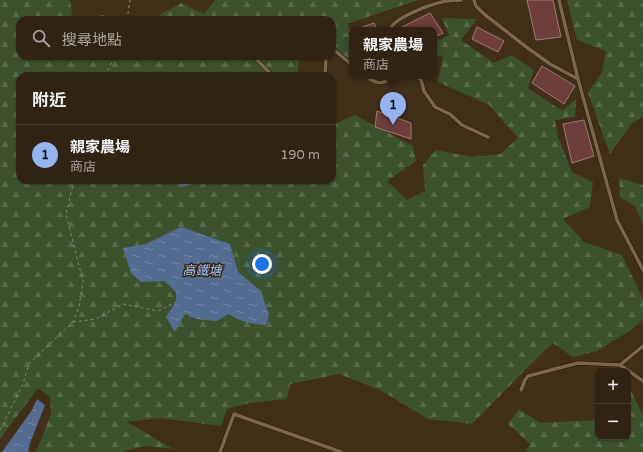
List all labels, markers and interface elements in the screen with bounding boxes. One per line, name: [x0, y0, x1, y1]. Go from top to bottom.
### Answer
search box: [16, 16, 336, 60]
icon: search: [30, 27, 52, 49]
popup: [349, 27, 437, 79]
text: 搜尋地點: [62, 31, 122, 49]
text: 親家農場: [363, 36, 423, 54]
text: 商店: [363, 57, 389, 73]
text: 附近: [32, 90, 66, 111]
pin: 1: [380, 92, 406, 125]
text: 親家農場: [70, 138, 130, 156]
text: 1: [41, 147, 49, 163]
text: 190 m: [280, 147, 320, 163]
text: 商店: [70, 159, 96, 175]
your location: [252, 254, 272, 274]
water label: 高鐵塘: [182, 263, 223, 279]
map controls: [595, 368, 631, 440]
button: +: [595, 368, 631, 404]
button: −: [595, 404, 631, 440]

